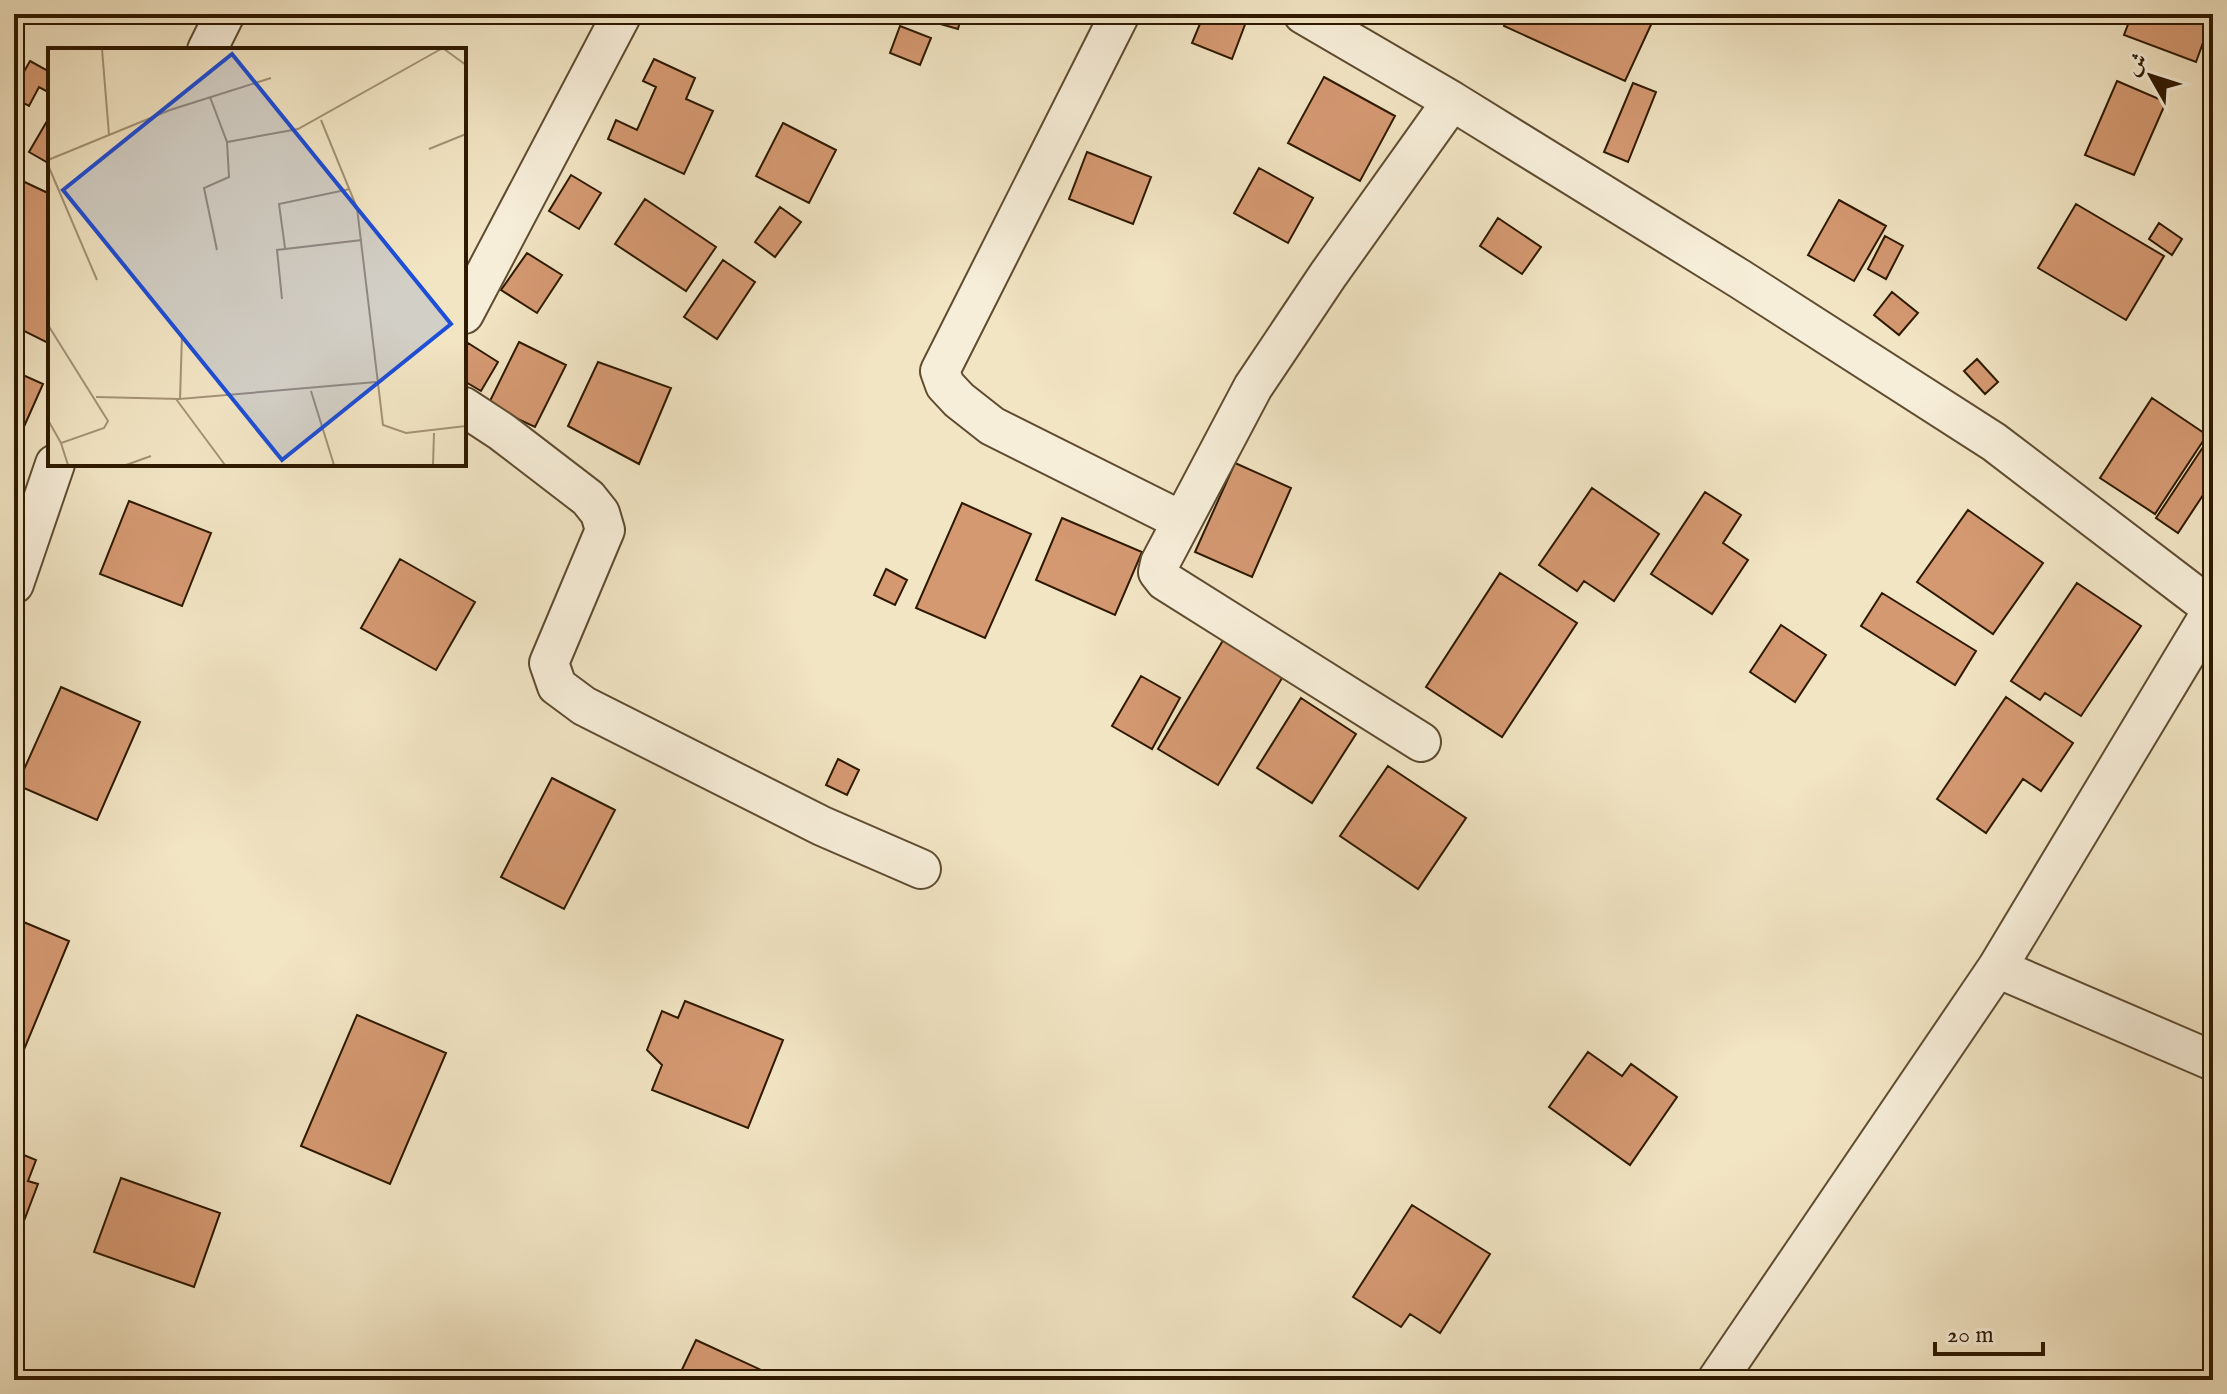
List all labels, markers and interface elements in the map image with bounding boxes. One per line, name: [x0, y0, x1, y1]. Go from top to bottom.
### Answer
north arrow: [2111, 36, 2191, 116]
text: ش: [2119, 47, 2155, 82]
inset map: [48, 48, 466, 466]
scale bar: [1935, 1306, 2043, 1356]
text: 20 m: [1947, 1320, 1994, 1351]

